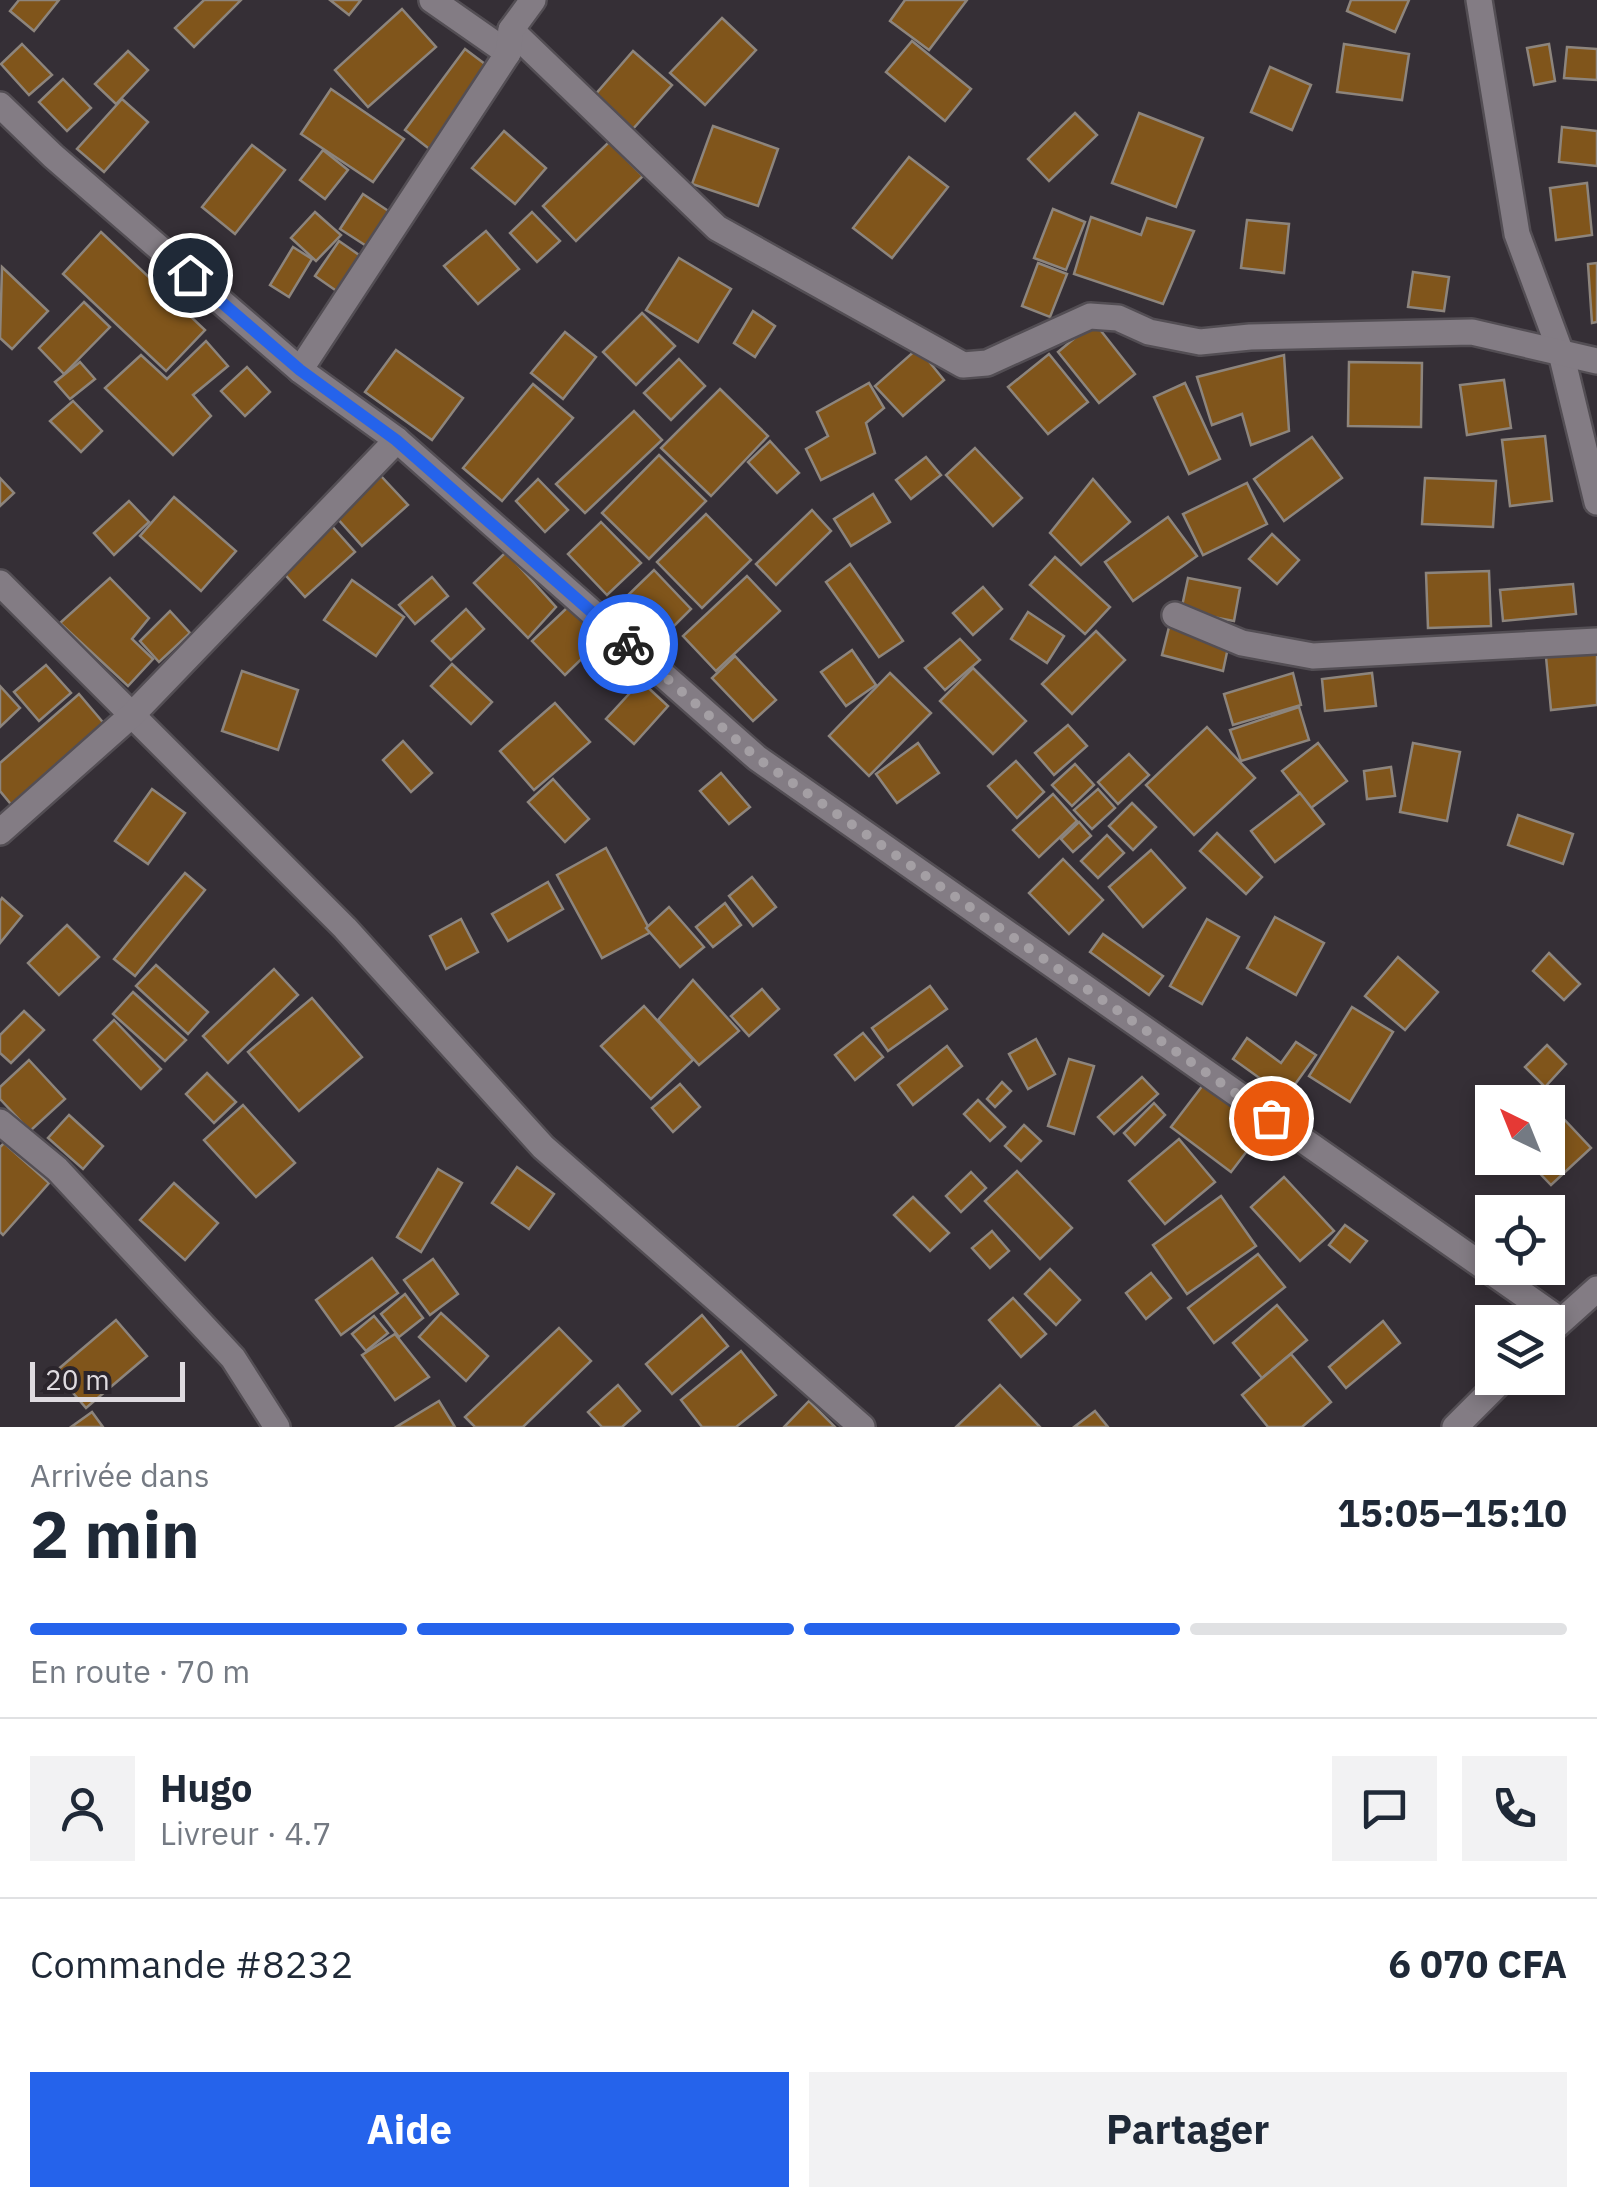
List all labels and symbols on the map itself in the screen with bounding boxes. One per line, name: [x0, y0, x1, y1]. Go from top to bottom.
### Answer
pin: [148, 233, 233, 318]
courier: [578, 594, 678, 694]
pin: [1229, 1076, 1314, 1161]
north arrow: [1475, 1085, 1565, 1175]
scale bar: [30, 1357, 185, 1402]

